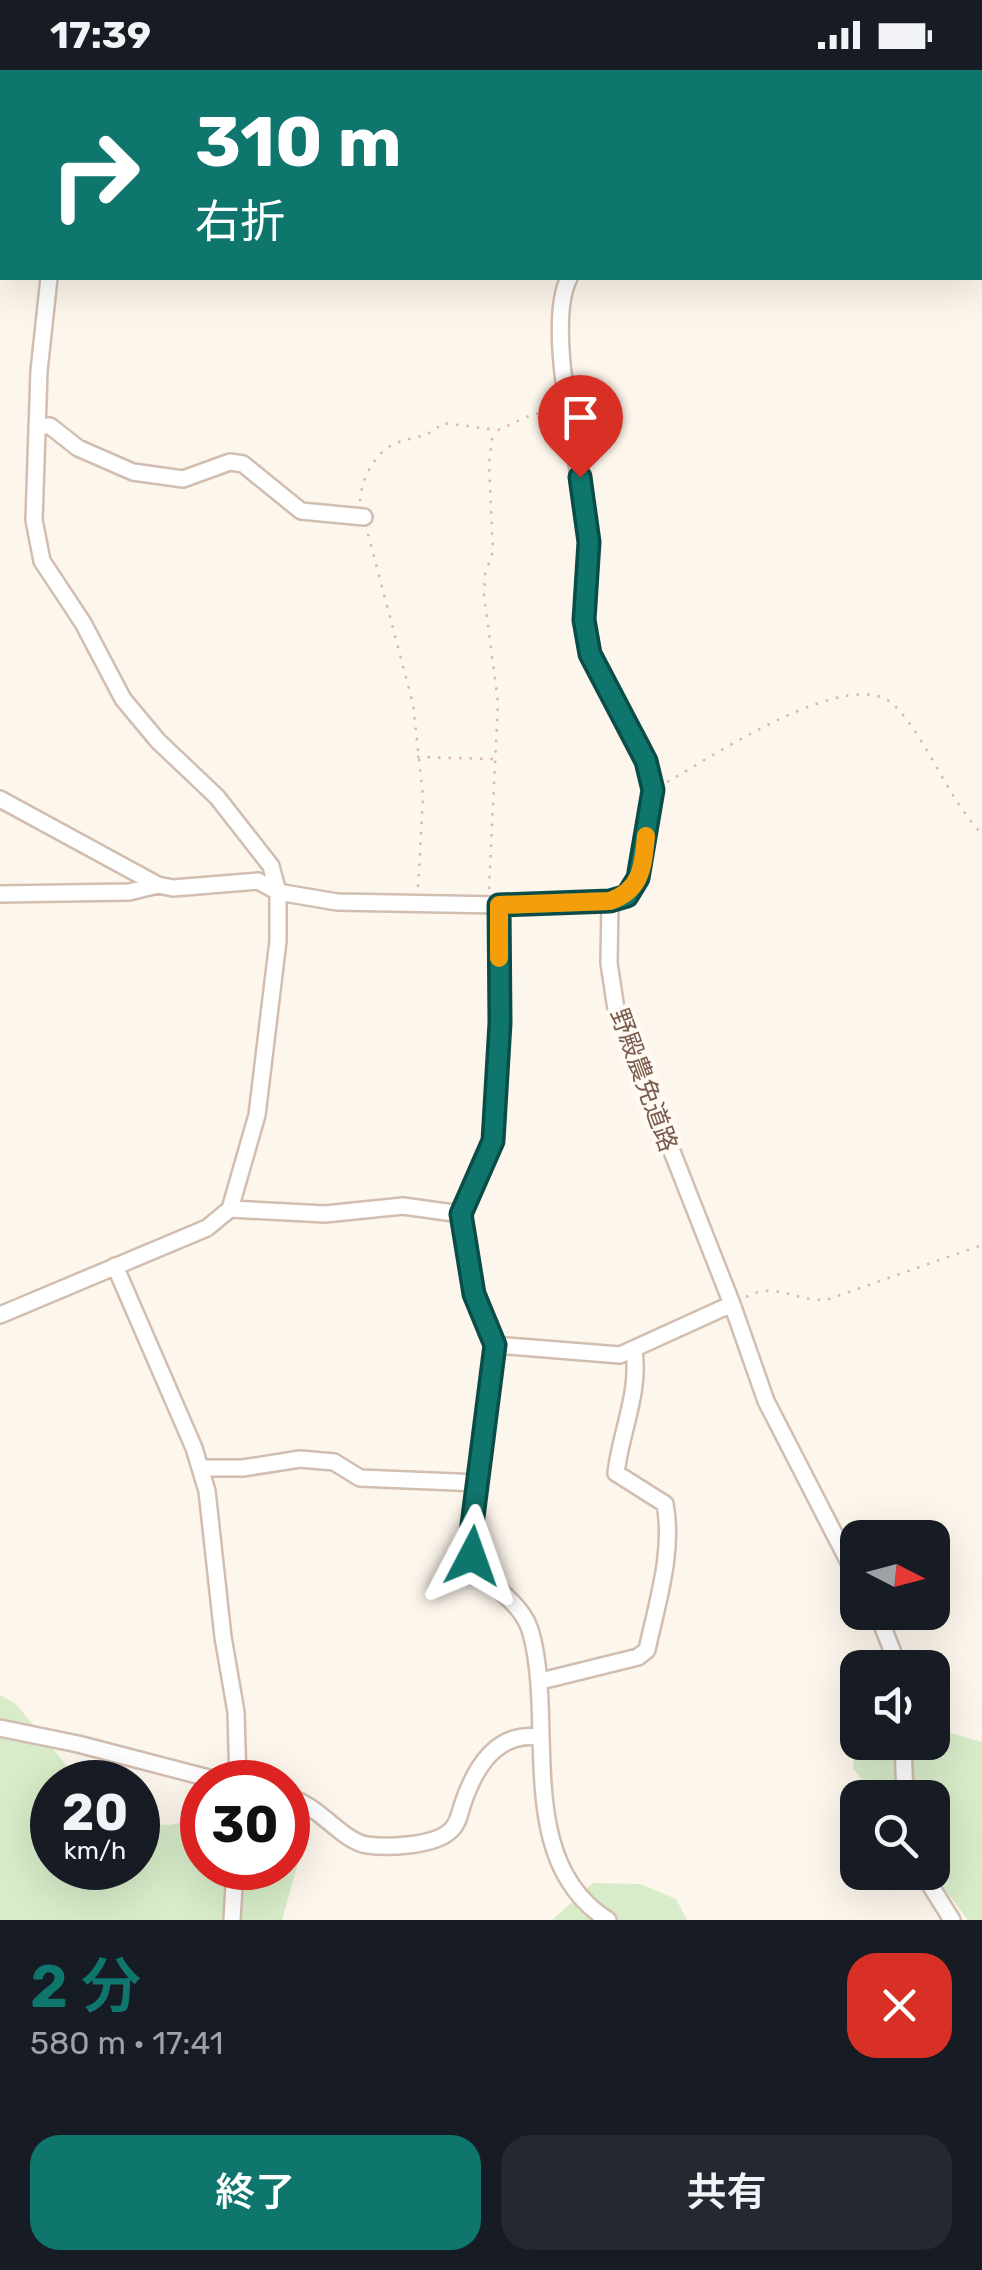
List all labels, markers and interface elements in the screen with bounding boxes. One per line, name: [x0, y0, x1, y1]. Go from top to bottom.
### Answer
text: 17:39: [50, 12, 151, 58]
text: 310 m: [195, 101, 402, 184]
icon: right: [30, 110, 160, 240]
text: 右折: [195, 195, 285, 248]
pin: [538, 375, 623, 478]
icon: arrive: [553, 390, 608, 445]
street label: 野殿農免道路: [605, 1005, 683, 1155]
position arrow: [420, 1504, 524, 1608]
north arrow: [840, 1520, 950, 1630]
map controls: [840, 1520, 950, 1890]
button: sound: [840, 1650, 950, 1760]
speed limit sign: 30: [180, 1760, 310, 1890]
button: search: [840, 1780, 950, 1890]
text: 20: [62, 1783, 128, 1843]
text: km/h: [64, 1836, 126, 1865]
text: 2 分: [30, 1951, 141, 2022]
button: close: [847, 1953, 952, 2058]
text: 580 m · 17:41: [30, 2024, 223, 2062]
button: 終了: [30, 2135, 481, 2250]
button: 共有: [501, 2135, 952, 2250]

